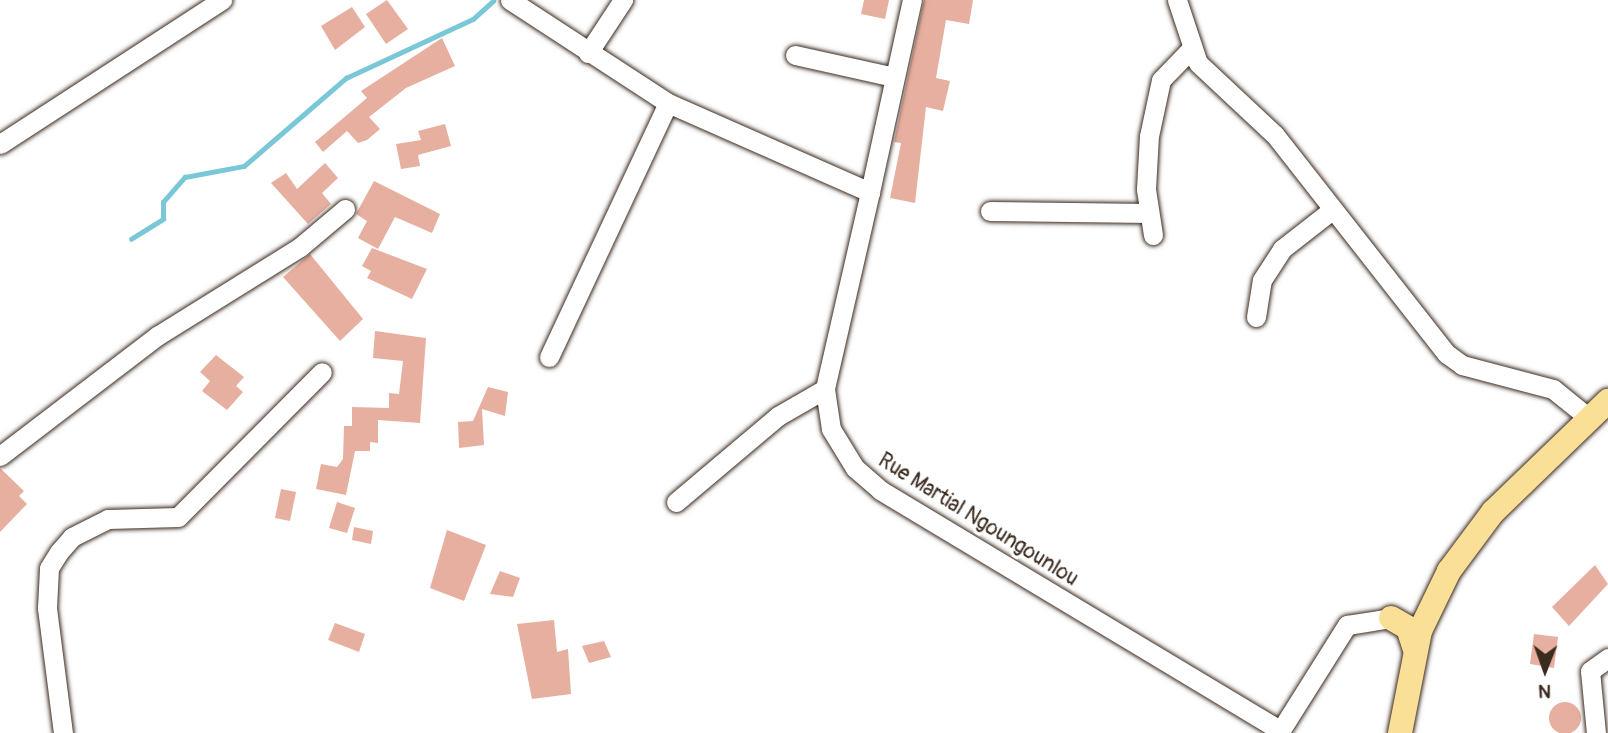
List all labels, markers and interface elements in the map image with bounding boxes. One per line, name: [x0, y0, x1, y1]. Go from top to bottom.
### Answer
street label: Rue Martial Ngoungounlou: [873, 448, 1083, 592]
north arrow: [1510, 635, 1580, 705]
text: N: [1538, 679, 1551, 703]

